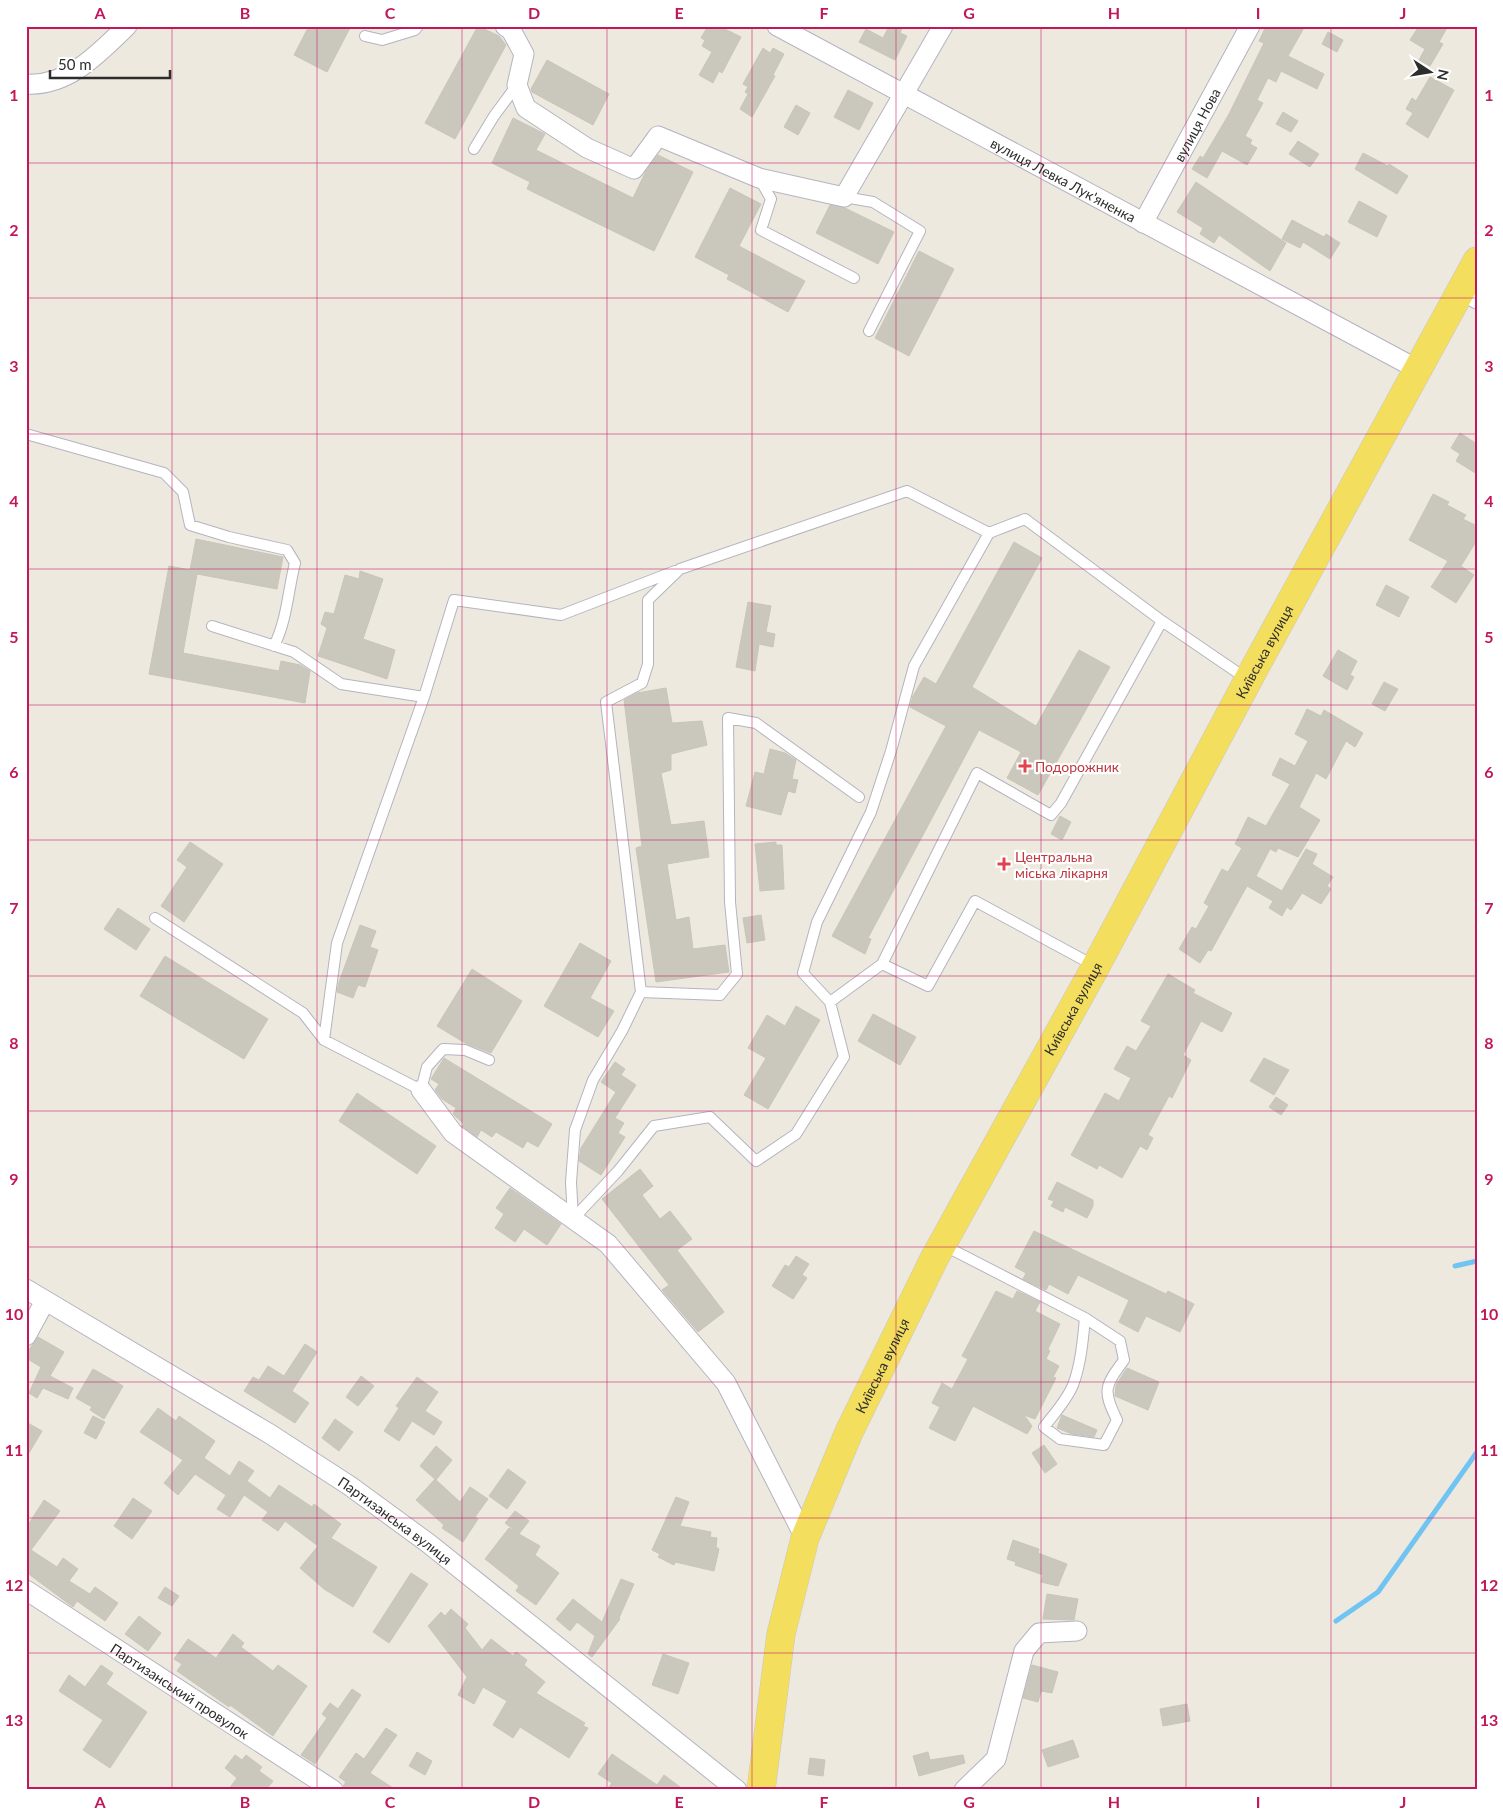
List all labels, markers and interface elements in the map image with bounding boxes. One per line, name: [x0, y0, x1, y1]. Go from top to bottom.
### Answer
text: A: [93, 3, 106, 22]
text: B: [240, 3, 250, 22]
text: C: [385, 3, 396, 22]
text: D: [528, 3, 540, 22]
text: E: [674, 3, 684, 22]
text: F: [819, 3, 829, 22]
text: G: [963, 3, 975, 22]
text: H: [1108, 3, 1120, 22]
text: I: [1256, 3, 1260, 22]
text: J: [1400, 3, 1406, 22]
scale bar: [50, 48, 170, 80]
north arrow: [1406, 48, 1456, 98]
text: 50 m: [58, 55, 92, 73]
text: N: [1434, 68, 1453, 82]
text: 1: [9, 85, 19, 104]
street label: вулиця Нова: [1170, 85, 1223, 164]
text: 1: [1484, 85, 1494, 104]
street label: вулиця Левка Лук'яненка: [988, 134, 1139, 225]
text: 2: [9, 220, 19, 239]
text: 2: [1484, 220, 1494, 239]
text: 3: [9, 356, 19, 375]
text: 3: [1484, 356, 1494, 375]
text: 4: [9, 491, 19, 510]
text: 4: [1484, 491, 1494, 510]
street label: Київська вулиця: [1232, 602, 1296, 701]
text: 5: [9, 627, 19, 646]
text: 5: [1484, 627, 1494, 646]
place label: Подорожник: [1035, 758, 1120, 775]
marker: Подорожник: [1019, 760, 1031, 772]
text: 6: [9, 762, 19, 781]
text: 6: [1484, 762, 1494, 781]
place label: Центральна міська лікарня: [1015, 848, 1108, 881]
marker: Центральна міська лікарня: [997, 857, 1011, 871]
text: 7: [9, 898, 19, 917]
text: 7: [1484, 898, 1494, 917]
street label: Київська вулиця: [1040, 959, 1105, 1058]
text: 8: [9, 1033, 19, 1052]
text: 8: [1484, 1033, 1494, 1052]
text: 9: [9, 1169, 19, 1188]
text: 9: [1484, 1169, 1494, 1188]
text: 10: [5, 1304, 23, 1323]
text: 10: [1480, 1304, 1498, 1323]
street label: Київська вулиця: [851, 1315, 912, 1416]
text: 11: [5, 1440, 23, 1459]
text: 11: [1480, 1440, 1498, 1459]
street label: Партизанська вулиця: [335, 1472, 456, 1568]
text: 12: [5, 1575, 23, 1594]
text: 12: [1480, 1575, 1498, 1594]
street label: Партизанський провулок: [108, 1639, 253, 1742]
text: 13: [5, 1710, 23, 1729]
text: 13: [1480, 1710, 1498, 1729]
text: A: [93, 1792, 106, 1811]
text: B: [240, 1792, 250, 1811]
text: C: [385, 1792, 396, 1811]
text: D: [528, 1792, 540, 1811]
text: E: [674, 1792, 684, 1811]
text: F: [819, 1792, 829, 1811]
text: G: [963, 1792, 975, 1811]
text: H: [1108, 1792, 1120, 1811]
text: I: [1256, 1792, 1260, 1811]
text: J: [1400, 1792, 1406, 1811]

